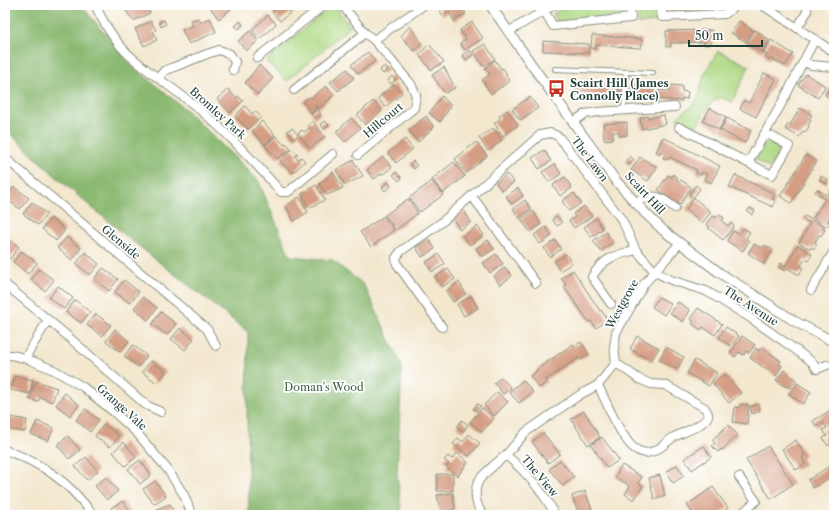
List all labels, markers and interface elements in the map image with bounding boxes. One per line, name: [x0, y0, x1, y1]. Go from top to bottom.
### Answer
scale bar: [689, 22, 762, 48]
text: 50 m: [695, 28, 724, 43]
place label: Scairt Hill (James Connolly Place): [570, 76, 669, 103]
bus stop icon: Scairt Hill (James Connolly Place): [547, 79, 567, 99]
street label: Bromley Park: [187, 84, 250, 142]
street label: Hillcourt: [360, 99, 406, 141]
street label: The Lawn: [568, 134, 612, 184]
street label: Scairt Hill: [622, 169, 668, 217]
street label: Glenside: [99, 222, 143, 262]
street label: Westgrove: [602, 277, 641, 332]
street label: The Avenue: [721, 283, 781, 329]
park label: Doman's Wood: [284, 380, 364, 394]
street label: Grange Vale: [94, 381, 150, 433]
street label: The View: [519, 452, 562, 500]

